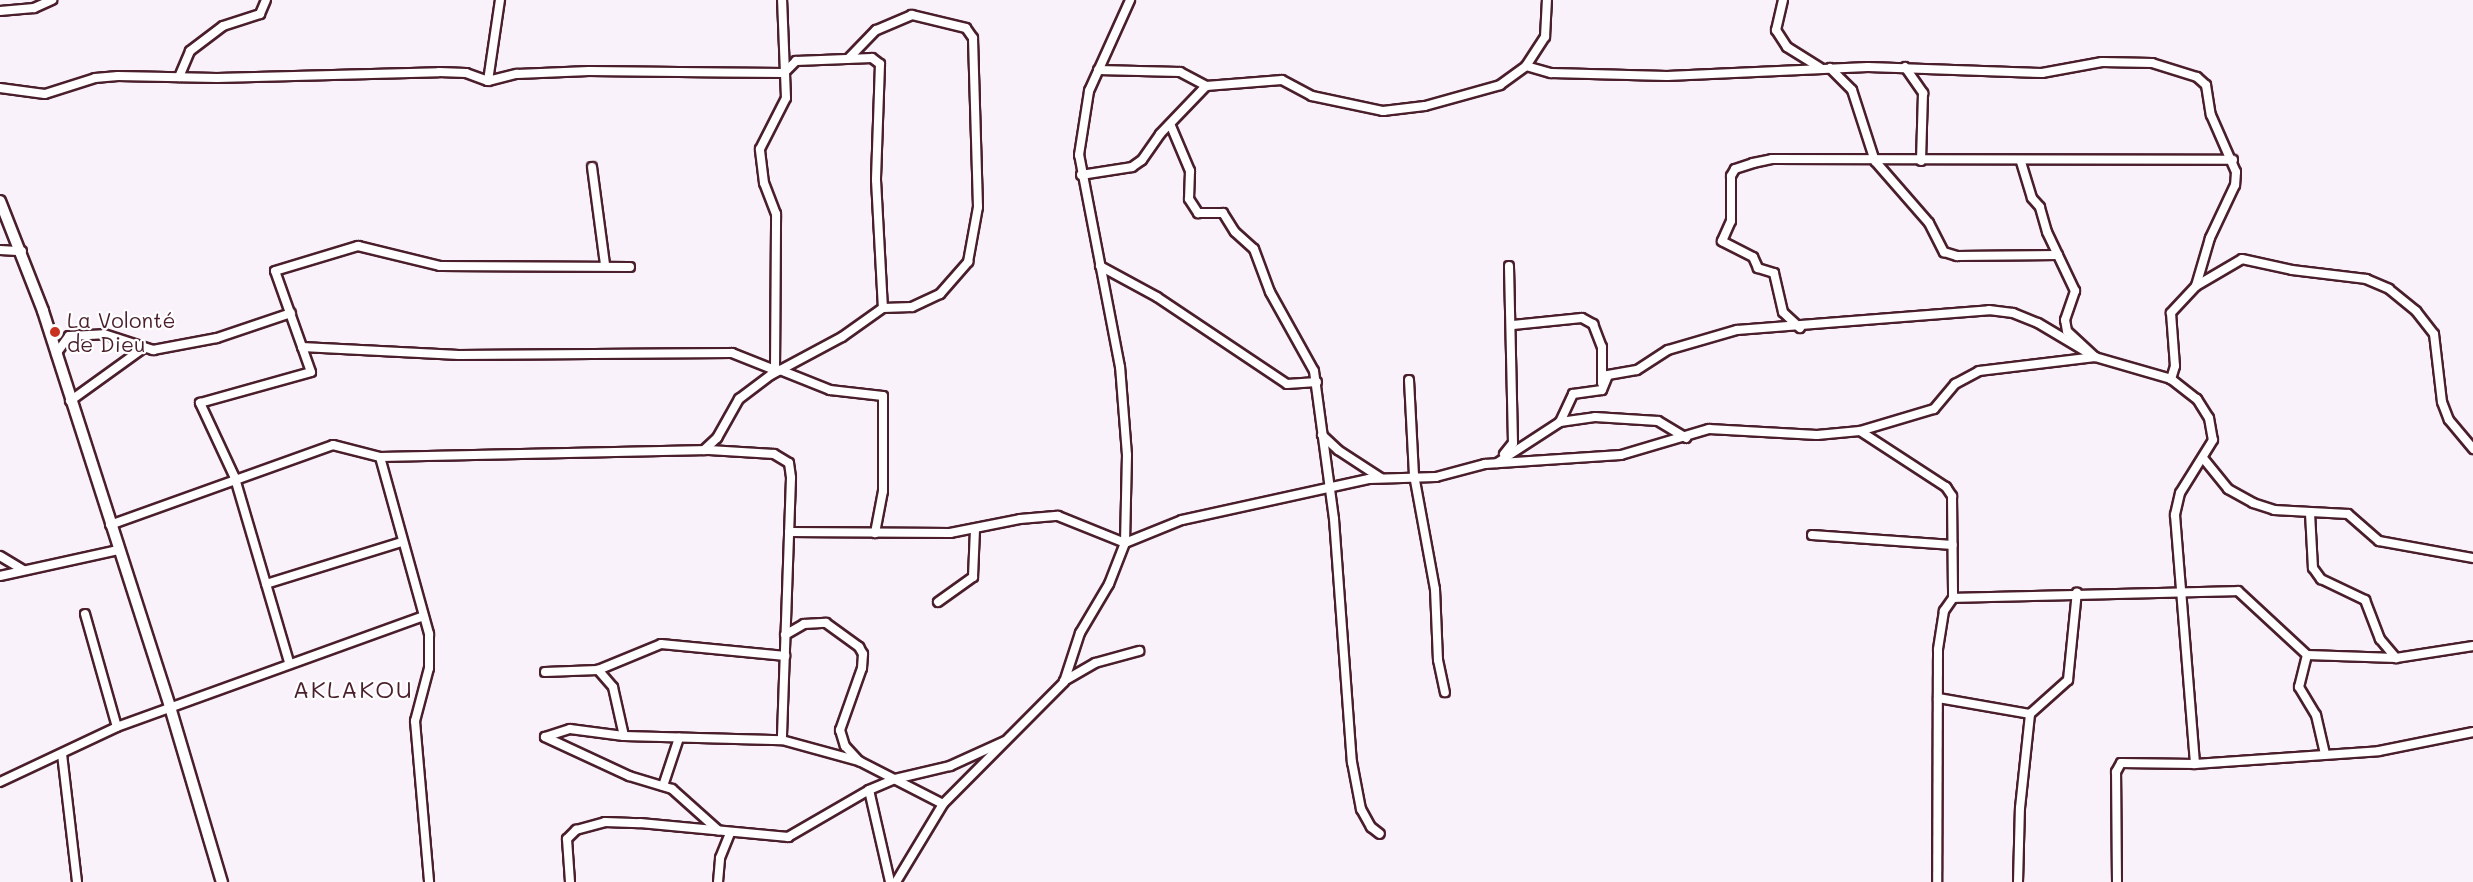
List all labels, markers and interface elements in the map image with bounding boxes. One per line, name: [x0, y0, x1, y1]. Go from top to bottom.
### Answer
place label: La Volonté de Dieu: [67, 307, 175, 357]
marker: La Volonté de Dieu: [48, 325, 62, 339]
district label: AKLAKOU: [293, 675, 413, 703]

